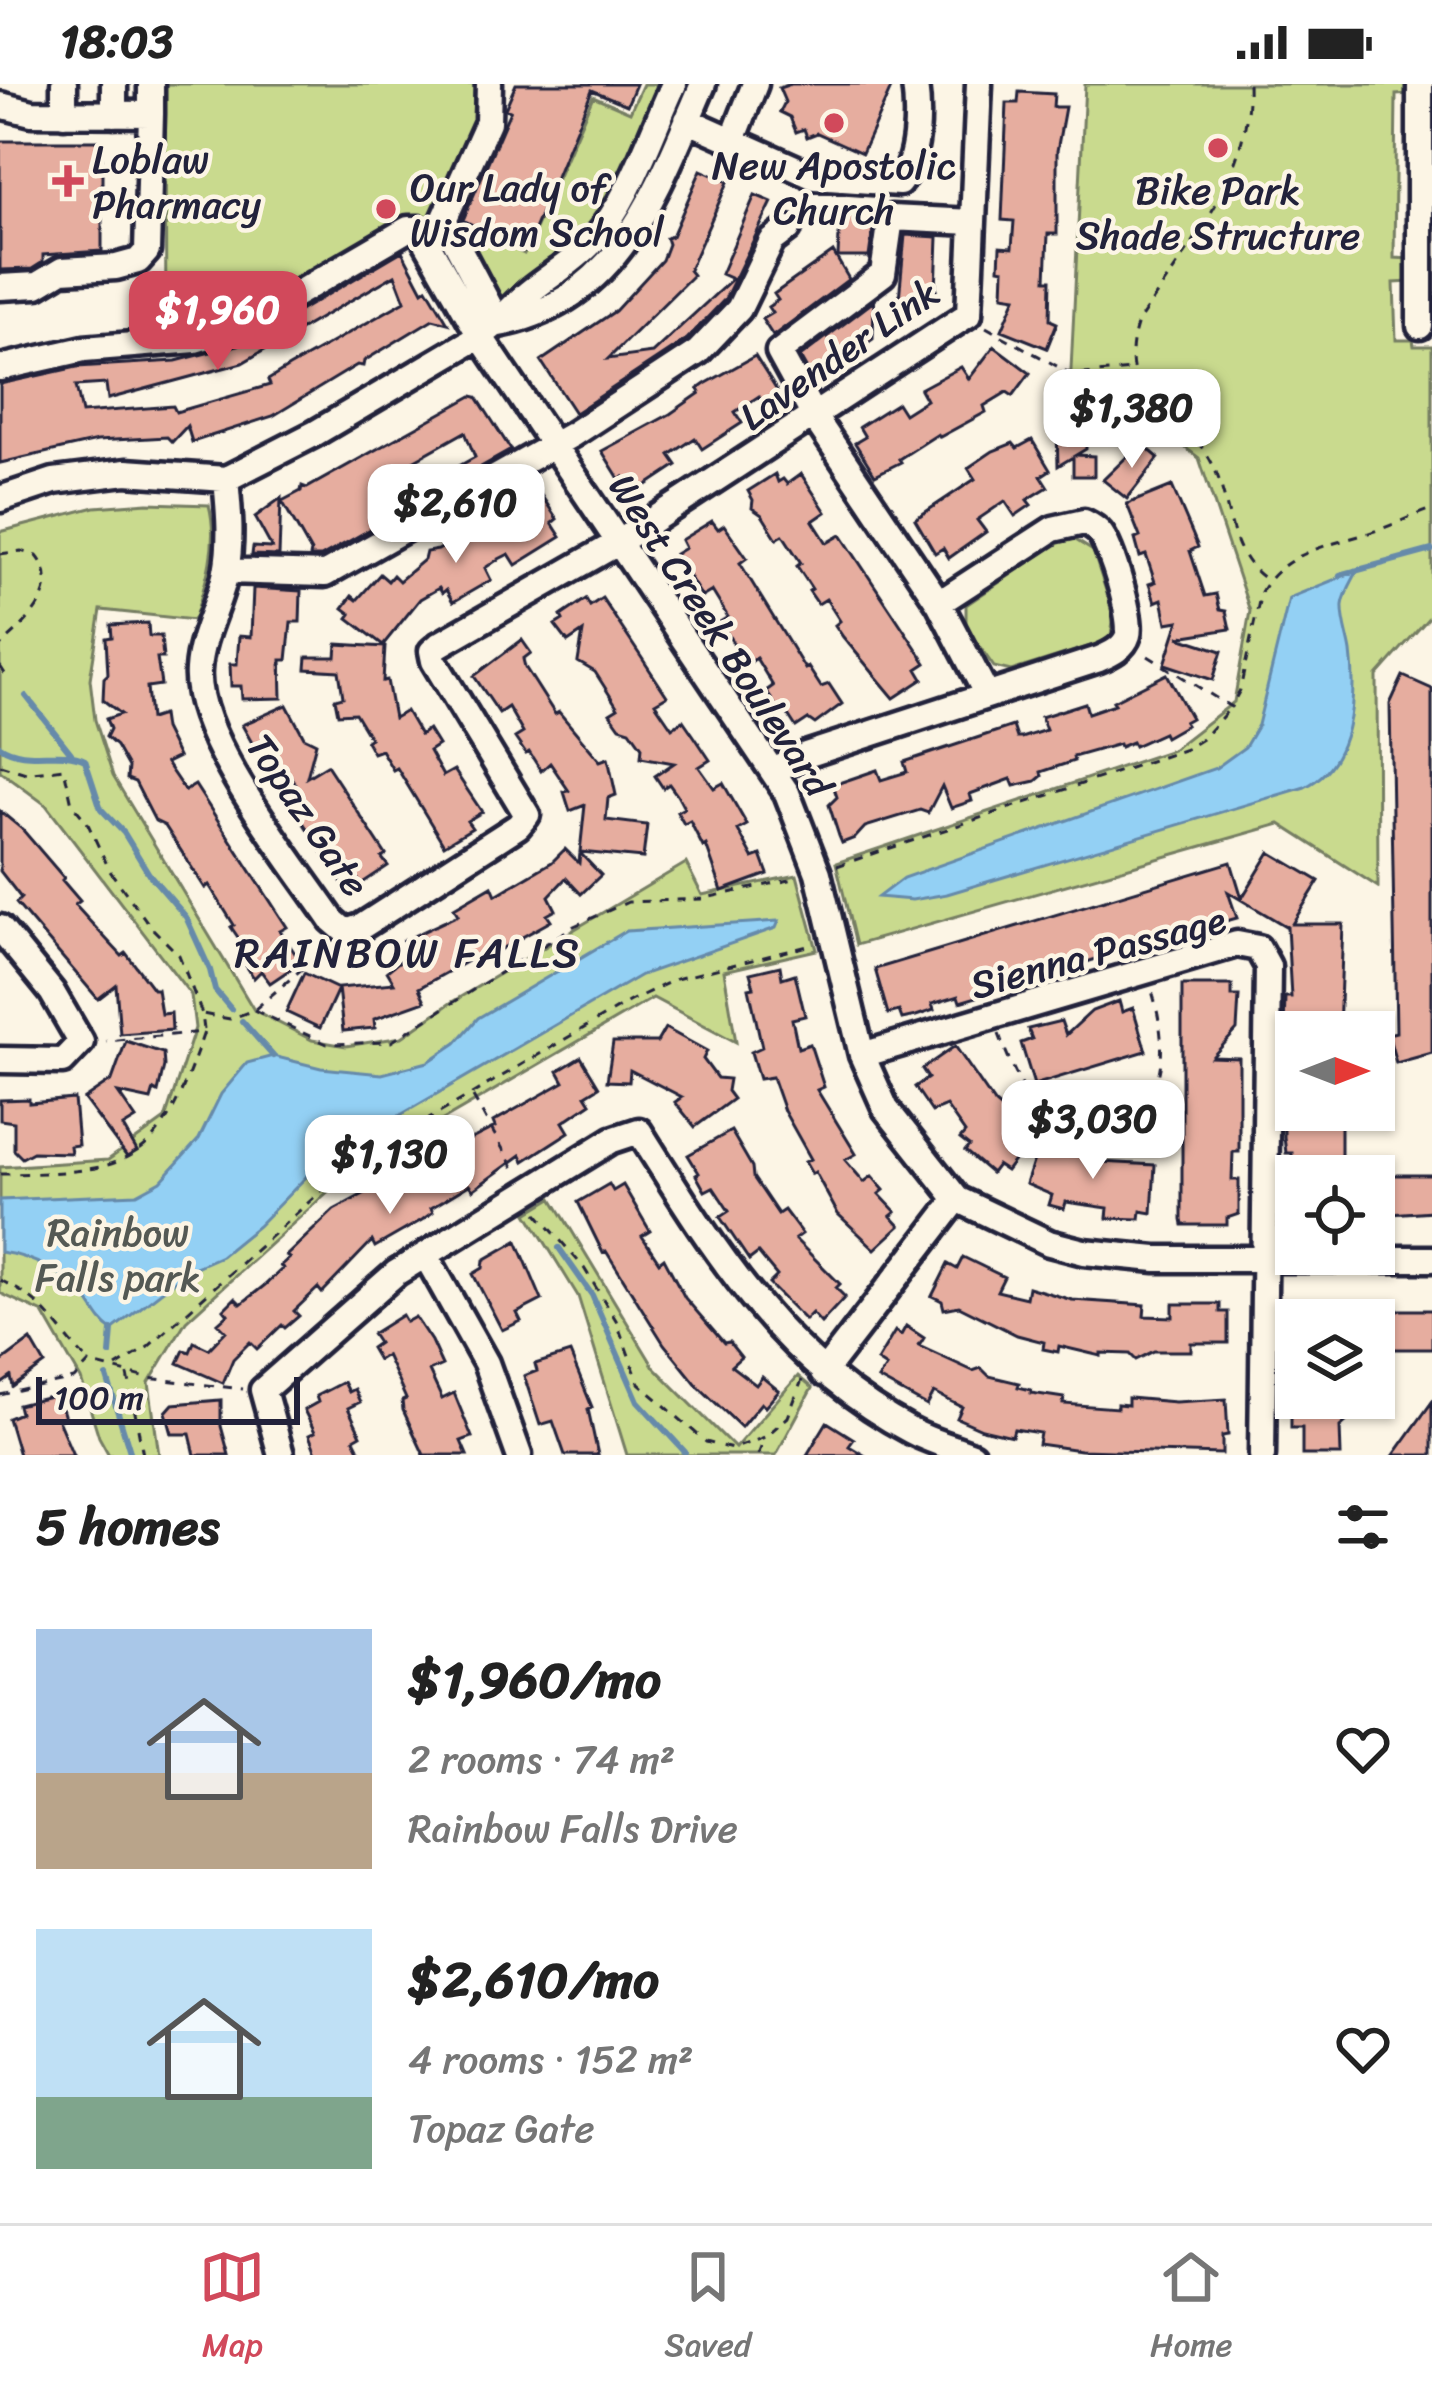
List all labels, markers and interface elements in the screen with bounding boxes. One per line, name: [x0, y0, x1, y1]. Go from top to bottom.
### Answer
text: 18:03: [60, 2, 173, 82]
marker: New Apostolic Church: [821, 110, 847, 136]
place label: Loblaw Pharmacy: [92, 125, 262, 239]
place label: New Apostolic Church: [712, 131, 956, 245]
marker: Bike Park Shade Structure: [1205, 135, 1231, 161]
place label: Our Lady of Wisdom School: [410, 153, 665, 267]
place label: Bike Park Shade Structure: [1076, 156, 1360, 270]
marker: Loblaw Pharmacy: [55, 168, 81, 194]
marker: Our Lady of Wisdom School: [373, 196, 399, 222]
street label: Lavender Link: [724, 259, 954, 449]
pin: $1,960: [120, 271, 316, 373]
text: $1,960: [156, 275, 280, 344]
pin: $1,380: [1034, 369, 1230, 471]
text: $1,380: [1070, 373, 1194, 442]
street label: West Creek Boulevard: [590, 459, 853, 813]
pin: $2,610: [358, 464, 554, 566]
text: $2,610: [395, 468, 517, 537]
street label: Topaz Gate: [227, 718, 389, 912]
street label: Sienna Passage: [962, 885, 1234, 1019]
district label: RAINBOW FALLS: [234, 916, 582, 990]
north arrow: [1275, 1011, 1395, 1131]
map controls: [1275, 1011, 1395, 1419]
pin: $3,030: [995, 1080, 1191, 1182]
text: $3,030: [1029, 1084, 1157, 1153]
pin: $1,130: [292, 1115, 488, 1217]
text: $1,130: [332, 1119, 448, 1188]
button: locate: [1275, 1155, 1395, 1275]
park label: Rainbow Falls park: [35, 1198, 201, 1312]
button: layers: [1275, 1299, 1395, 1419]
text: 100 m: [54, 1369, 144, 1427]
scale bar: [36, 1371, 300, 1424]
text: 5 homes: [36, 1482, 219, 1572]
icon: filters: [1330, 1494, 1396, 1560]
text: $1,960/mo: [408, 1635, 661, 1725]
icon: home: [132, 1677, 276, 1821]
icon: heart: [1330, 1716, 1396, 1782]
text: 2 rooms · 74 m²: [408, 1725, 675, 1794]
text: Rainbow Falls Drive: [408, 1794, 738, 1863]
text: $2,610/mo: [408, 1935, 659, 2025]
icon: home: [132, 1977, 276, 2121]
icon: heart: [1330, 2016, 1396, 2082]
text: 4 rooms · 152 m²: [408, 2025, 693, 2094]
text: Topaz Gate: [408, 2094, 594, 2163]
tab: Map: [199, 2244, 265, 2374]
tab: Saved: [664, 2244, 751, 2374]
tab: Home: [1150, 2244, 1233, 2374]

